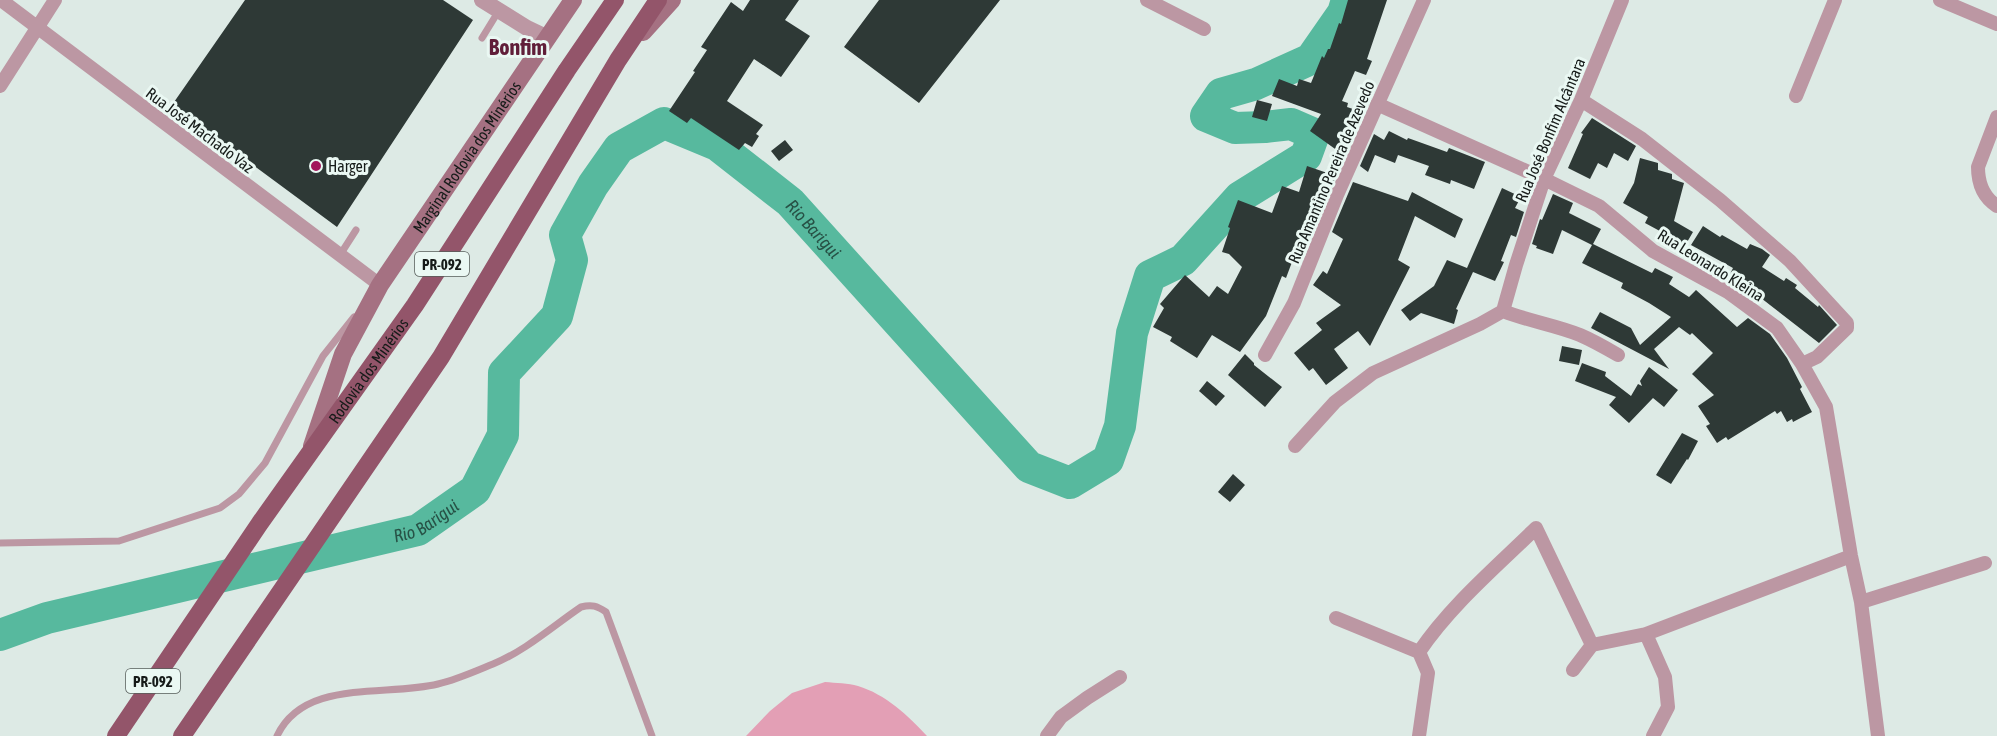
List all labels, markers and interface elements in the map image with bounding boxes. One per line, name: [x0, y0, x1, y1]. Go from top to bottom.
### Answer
district label: Bonfim: [489, 34, 547, 60]
street label: Rua José Bonfim Alcântara: [1511, 55, 1589, 205]
street label: Marginal Rodovia dos Minérios: [409, 77, 525, 236]
street label: Rua Amantino Pereira de Azevedo: [1284, 78, 1378, 266]
street label: Rua José Machado Vaz: [143, 84, 258, 177]
place label: Harger: [328, 157, 368, 176]
marker: Harger: [309, 159, 323, 173]
water label: Rio Barigui: [782, 195, 846, 262]
street label: Rua Leonardo Kleina: [1655, 225, 1767, 305]
road number: PR-092: [415, 252, 469, 276]
street label: Rodovia dos Minérios: [325, 314, 412, 427]
water label: Rio Barigui: [391, 495, 462, 546]
road number: PR-092: [126, 669, 180, 693]

